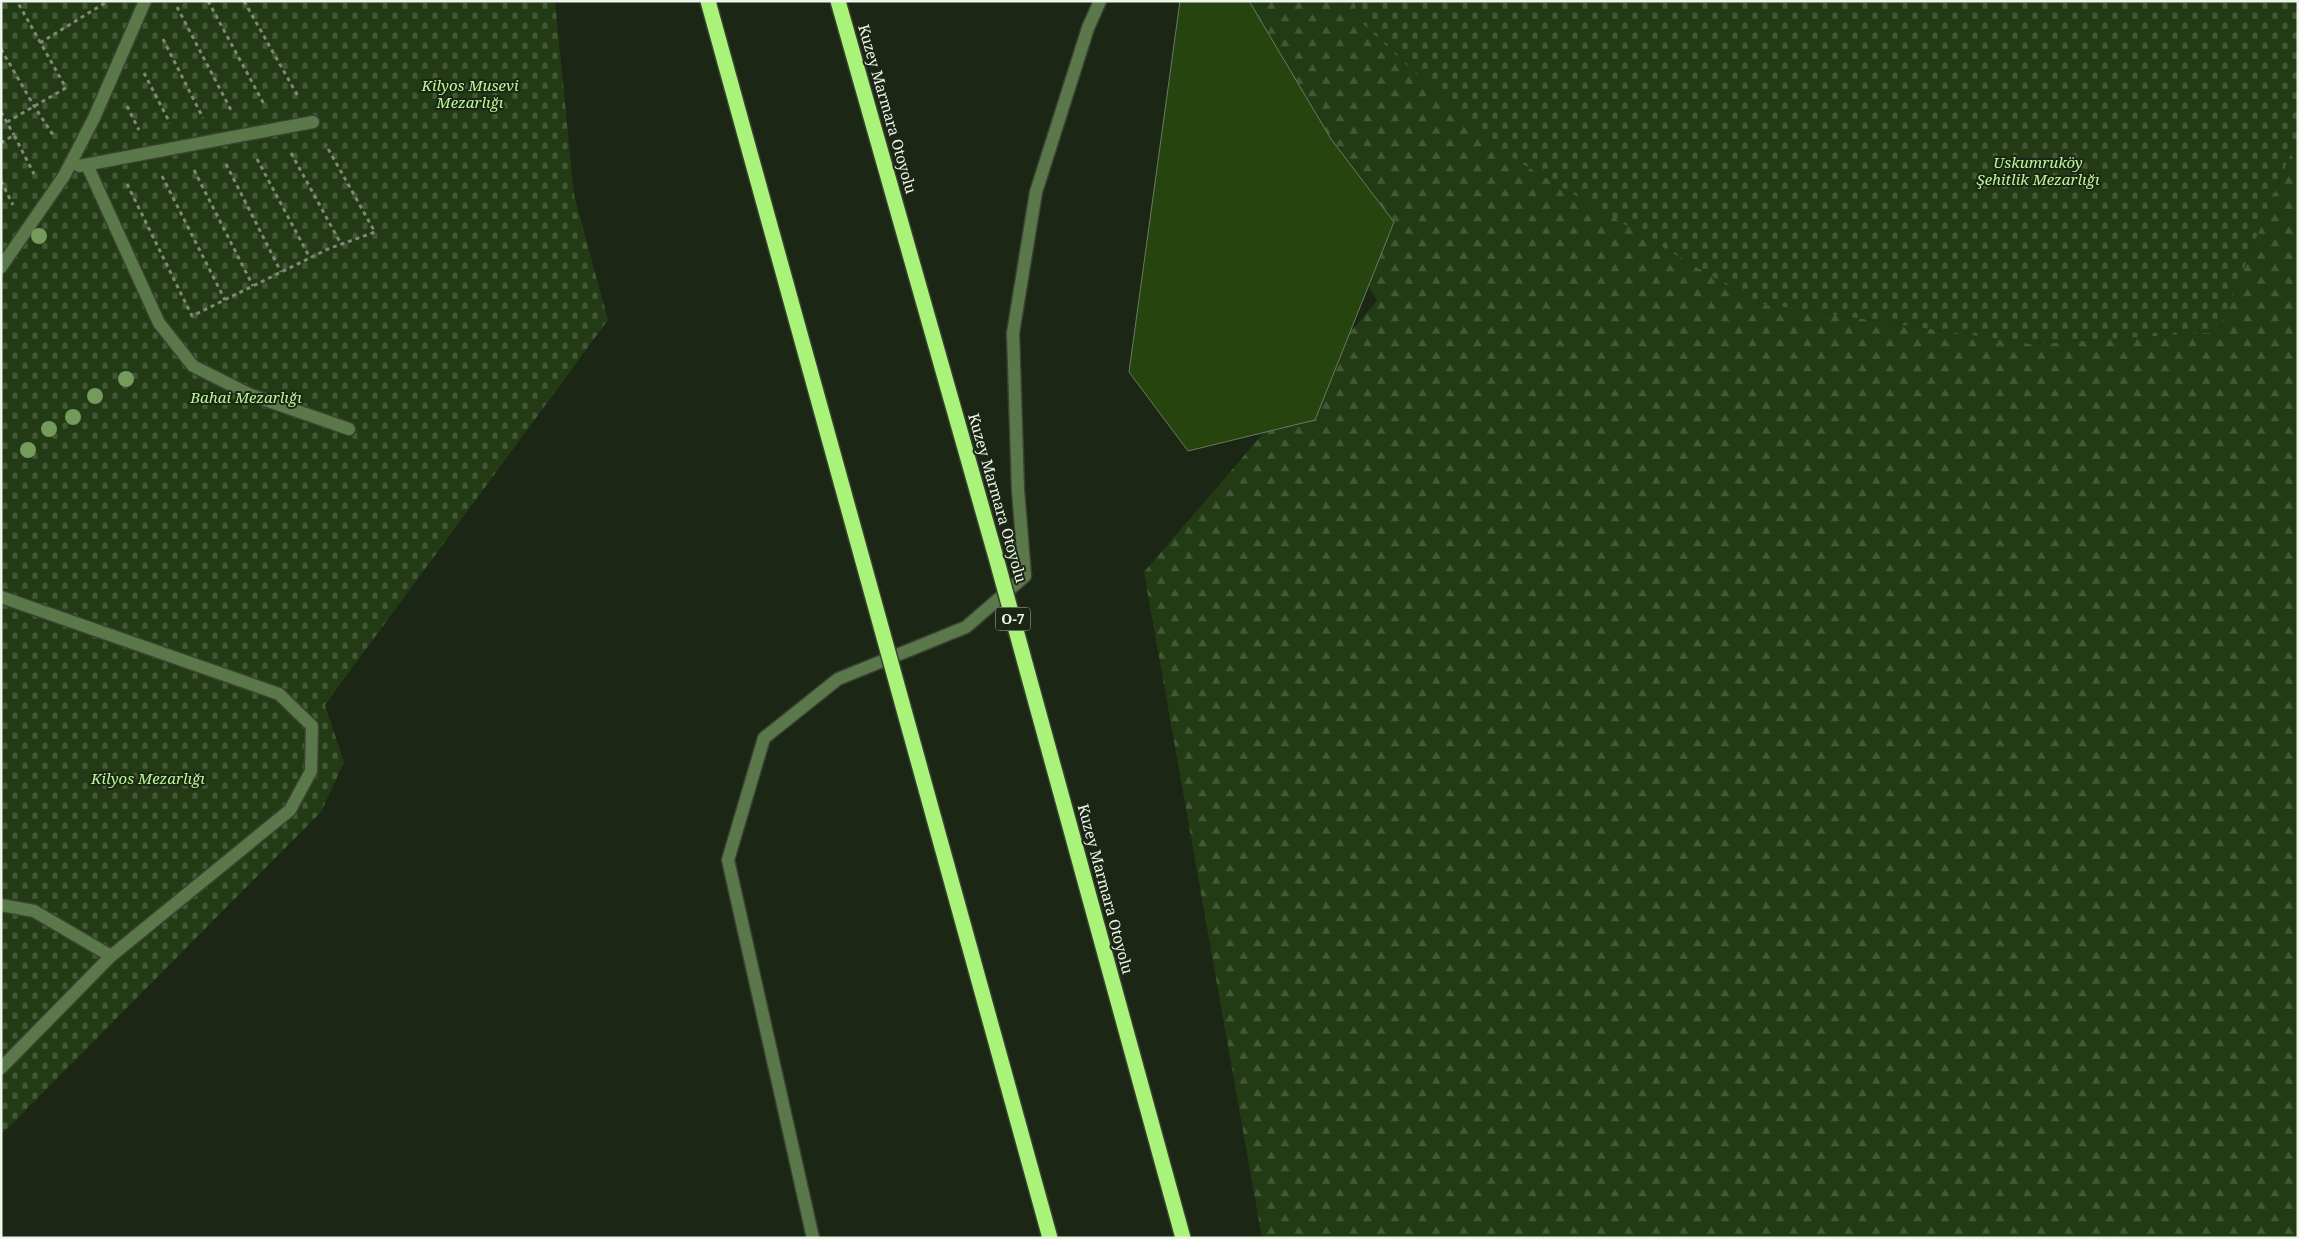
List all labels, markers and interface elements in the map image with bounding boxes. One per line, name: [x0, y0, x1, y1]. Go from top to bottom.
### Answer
street label: Kuzey Marmara Otoyolu: [854, 22, 922, 196]
park label: Kilyos Musevi Mezarlığı: [420, 75, 519, 112]
park label: Uskumruköy Şehitlik Mezarlığı: [1976, 152, 2100, 189]
park label: Bahai Mezarlığı: [189, 387, 302, 407]
street label: Kuzey Marmara Otoyolu: [964, 411, 1032, 585]
road number: O-7: [996, 608, 1030, 630]
park label: Kilyos Mezarlığı: [90, 768, 205, 788]
street label: Kuzey Marmara Otoyolu: [1074, 802, 1138, 976]

